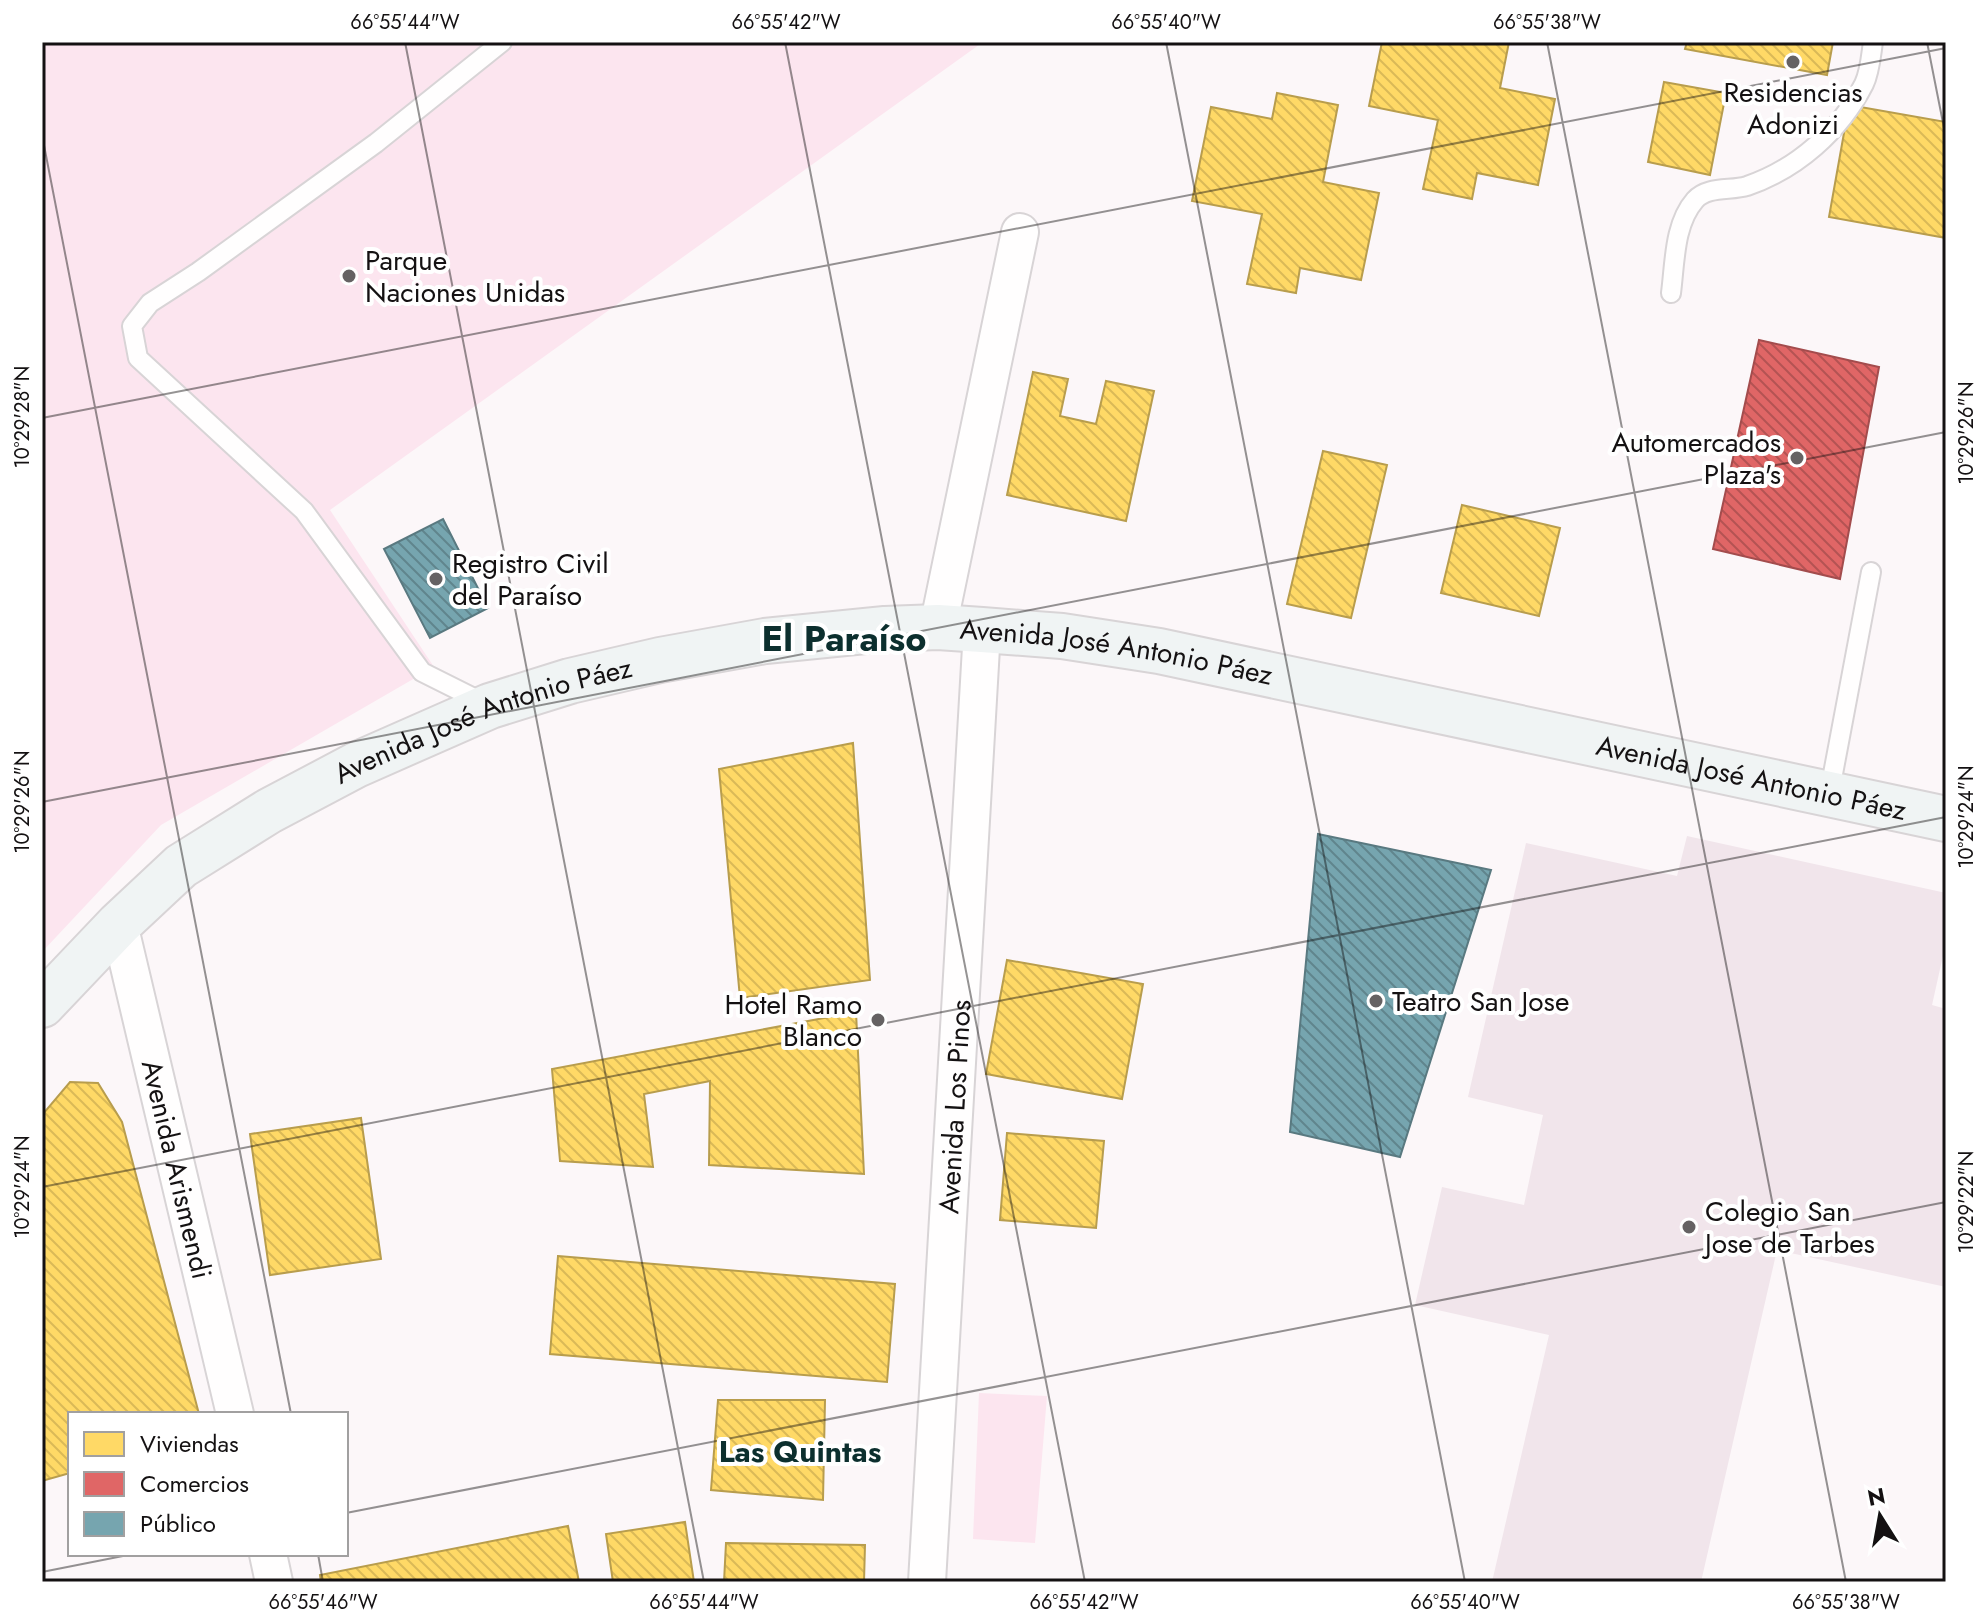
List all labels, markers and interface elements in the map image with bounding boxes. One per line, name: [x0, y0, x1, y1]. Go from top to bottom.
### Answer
text: 66°55'44"W: [350, 8, 460, 37]
text: 66°55'42"W: [732, 8, 841, 37]
text: 66°55'40"W: [1111, 8, 1221, 37]
text: 66°55'38"W: [1493, 8, 1601, 37]
marker: Residencias Adonizi: [1784, 53, 1802, 71]
place label: Residencias Adonizi: [1723, 72, 1863, 145]
place label: Parque Naciones Unidas: [365, 240, 565, 313]
marker: Parque Naciones Unidas: [340, 267, 358, 285]
text: 10°29'28"N: [8, 366, 37, 468]
text: 10°29'26"N: [1952, 382, 1981, 484]
place label: Automercados Plaza's: [1612, 422, 1781, 495]
marker: Automercados Plaza's: [1788, 449, 1806, 467]
place label: Registro Civil del Paraíso: [452, 543, 609, 616]
marker: Registro Civil del Paraíso: [427, 570, 445, 588]
street label: Avenida José Antonio Páez: [959, 609, 1277, 696]
district label: El Paraíso: [762, 612, 926, 664]
street label: Avenida José Antonio Páez: [326, 647, 636, 794]
street label: Avenida José Antonio Páez: [1592, 725, 1910, 831]
text: 10°29'26"N: [8, 751, 37, 853]
text: 10°29'24"N: [1952, 766, 1981, 869]
place label: Teatro San Jose: [1392, 981, 1569, 1022]
place label: Hotel Ramo Blanco: [724, 984, 862, 1057]
marker: Teatro San Jose: [1367, 992, 1385, 1010]
street label: Avenida Los Pinos: [928, 998, 982, 1215]
marker: Hotel Ramo Blanco: [869, 1011, 887, 1029]
street label: Avenida Arismendi: [131, 1056, 222, 1283]
text: 10°29'24"N: [8, 1136, 37, 1239]
text: 10°29'22"N: [1952, 1151, 1981, 1253]
place label: Colegio San Jose de Tarbes: [1701, 1191, 1875, 1264]
marker: Colegio San Jose de Tarbes: [1680, 1218, 1698, 1236]
legend: [68, 1412, 348, 1556]
text: Viviendas: [140, 1426, 239, 1461]
district label: Las Quintas: [719, 1430, 881, 1473]
text: Comercios: [140, 1466, 249, 1501]
north arrow: [1840, 1476, 1920, 1556]
text: N: [1865, 1479, 1888, 1514]
text: Público: [140, 1506, 216, 1541]
text: 66°55'46"W: [268, 1588, 378, 1617]
text: 66°55'44"W: [649, 1588, 759, 1617]
text: 66°55'42"W: [1030, 1588, 1139, 1617]
text: 66°55'40"W: [1410, 1588, 1520, 1617]
text: 66°55'38"W: [1792, 1588, 1900, 1617]

